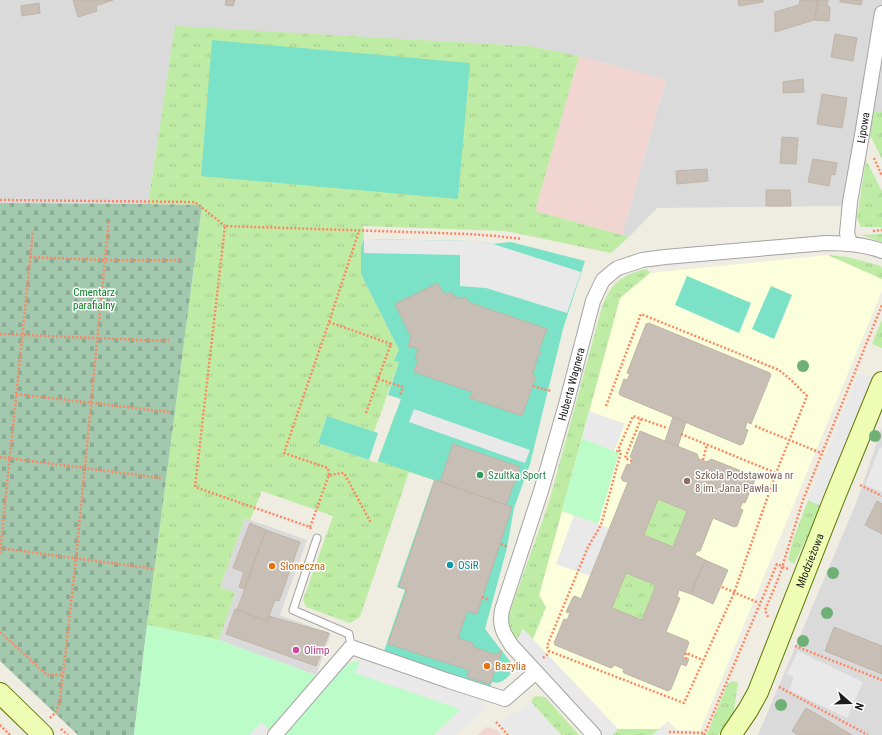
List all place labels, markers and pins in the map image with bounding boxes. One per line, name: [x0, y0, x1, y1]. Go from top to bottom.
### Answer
place label: Szultka Sport: [488, 469, 546, 482]
place label: Szkoła Podstawowa nr 8 im. Jana Pawła II: [695, 469, 794, 495]
marker: Szultka Sport: [475, 470, 485, 480]
marker: Szkoła Podstawowa nr 8 im. Jana Pawła II: [682, 476, 692, 486]
place label: OSiR: [458, 559, 479, 572]
place label: Słoneczna: [280, 560, 325, 573]
marker: OSiR: [445, 560, 455, 570]
marker: Słoneczna: [267, 561, 277, 571]
place label: Olimp: [304, 644, 329, 657]
marker: Olimp: [291, 645, 301, 655]
place label: Bazylia: [495, 660, 526, 673]
marker: Bazylia: [482, 661, 492, 671]

